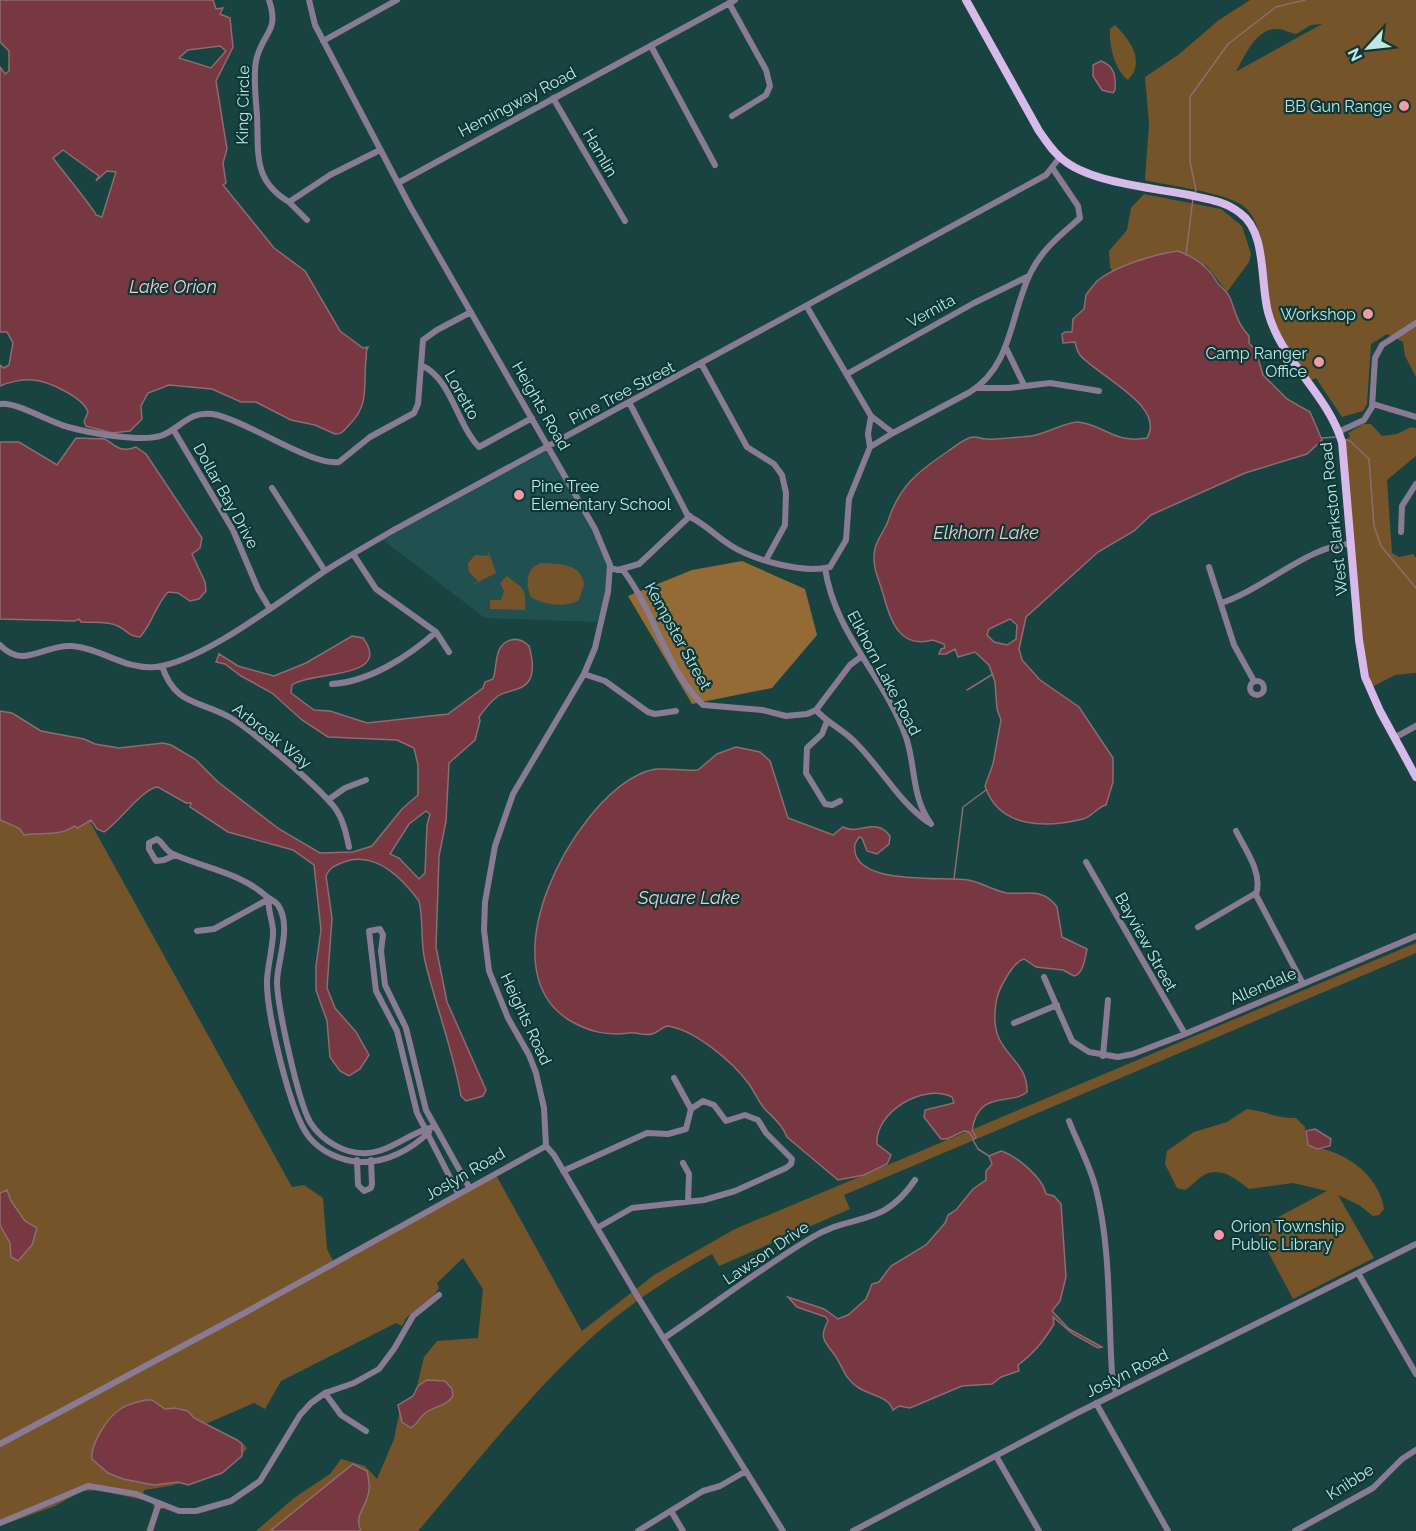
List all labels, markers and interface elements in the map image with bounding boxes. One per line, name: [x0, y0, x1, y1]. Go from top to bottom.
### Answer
north arrow: [1338, 18, 1398, 78]
text: N: [1344, 45, 1366, 64]
street label: Hemingway Road: [455, 63, 579, 141]
street label: King Circle: [233, 65, 253, 145]
place label: BB Gun Range: [1285, 97, 1392, 116]
marker: BB Gun Range: [1397, 99, 1411, 113]
street label: Hamlin: [579, 126, 621, 180]
water label: Lake Orion: [129, 276, 217, 297]
street label: Vernita: [904, 290, 958, 332]
place label: Workshop: [1280, 305, 1356, 324]
marker: Workshop: [1361, 307, 1375, 321]
place label: Camp Ranger Office: [1205, 344, 1307, 381]
marker: Camp Ranger Office: [1312, 355, 1326, 369]
street label: Pine Tree Street: [566, 357, 679, 429]
street label: Heights Road: [508, 358, 574, 454]
street label: Loretto: [440, 367, 484, 423]
street label: Dollar Bay Drive: [189, 440, 263, 552]
street label: West Clarkston Road: [1316, 441, 1352, 597]
place label: Pine Tree Elementary School: [531, 477, 672, 514]
marker: Pine Tree Elementary School: [512, 488, 526, 502]
water label: Elkhorn Lake: [933, 522, 1039, 543]
street label: Kempster Street: [641, 579, 716, 694]
street label: Elkhorn Lake Road: [843, 607, 925, 739]
street label: Arbroak Way: [229, 699, 316, 773]
water label: Square Lake: [637, 887, 740, 908]
street label: Bayview Street: [1111, 889, 1181, 995]
street label: Allendale: [1227, 963, 1299, 1009]
street label: Heights Road: [496, 970, 556, 1068]
street label: Joslyn Road: [422, 1143, 508, 1205]
street label: Lawson Drive: [719, 1217, 813, 1289]
place label: Orion Township Public Library: [1231, 1217, 1345, 1254]
marker: Orion Township Public Library: [1212, 1228, 1226, 1242]
street label: Joslyn Road: [1083, 1345, 1171, 1401]
street label: Knibbe: [1323, 1460, 1377, 1504]

